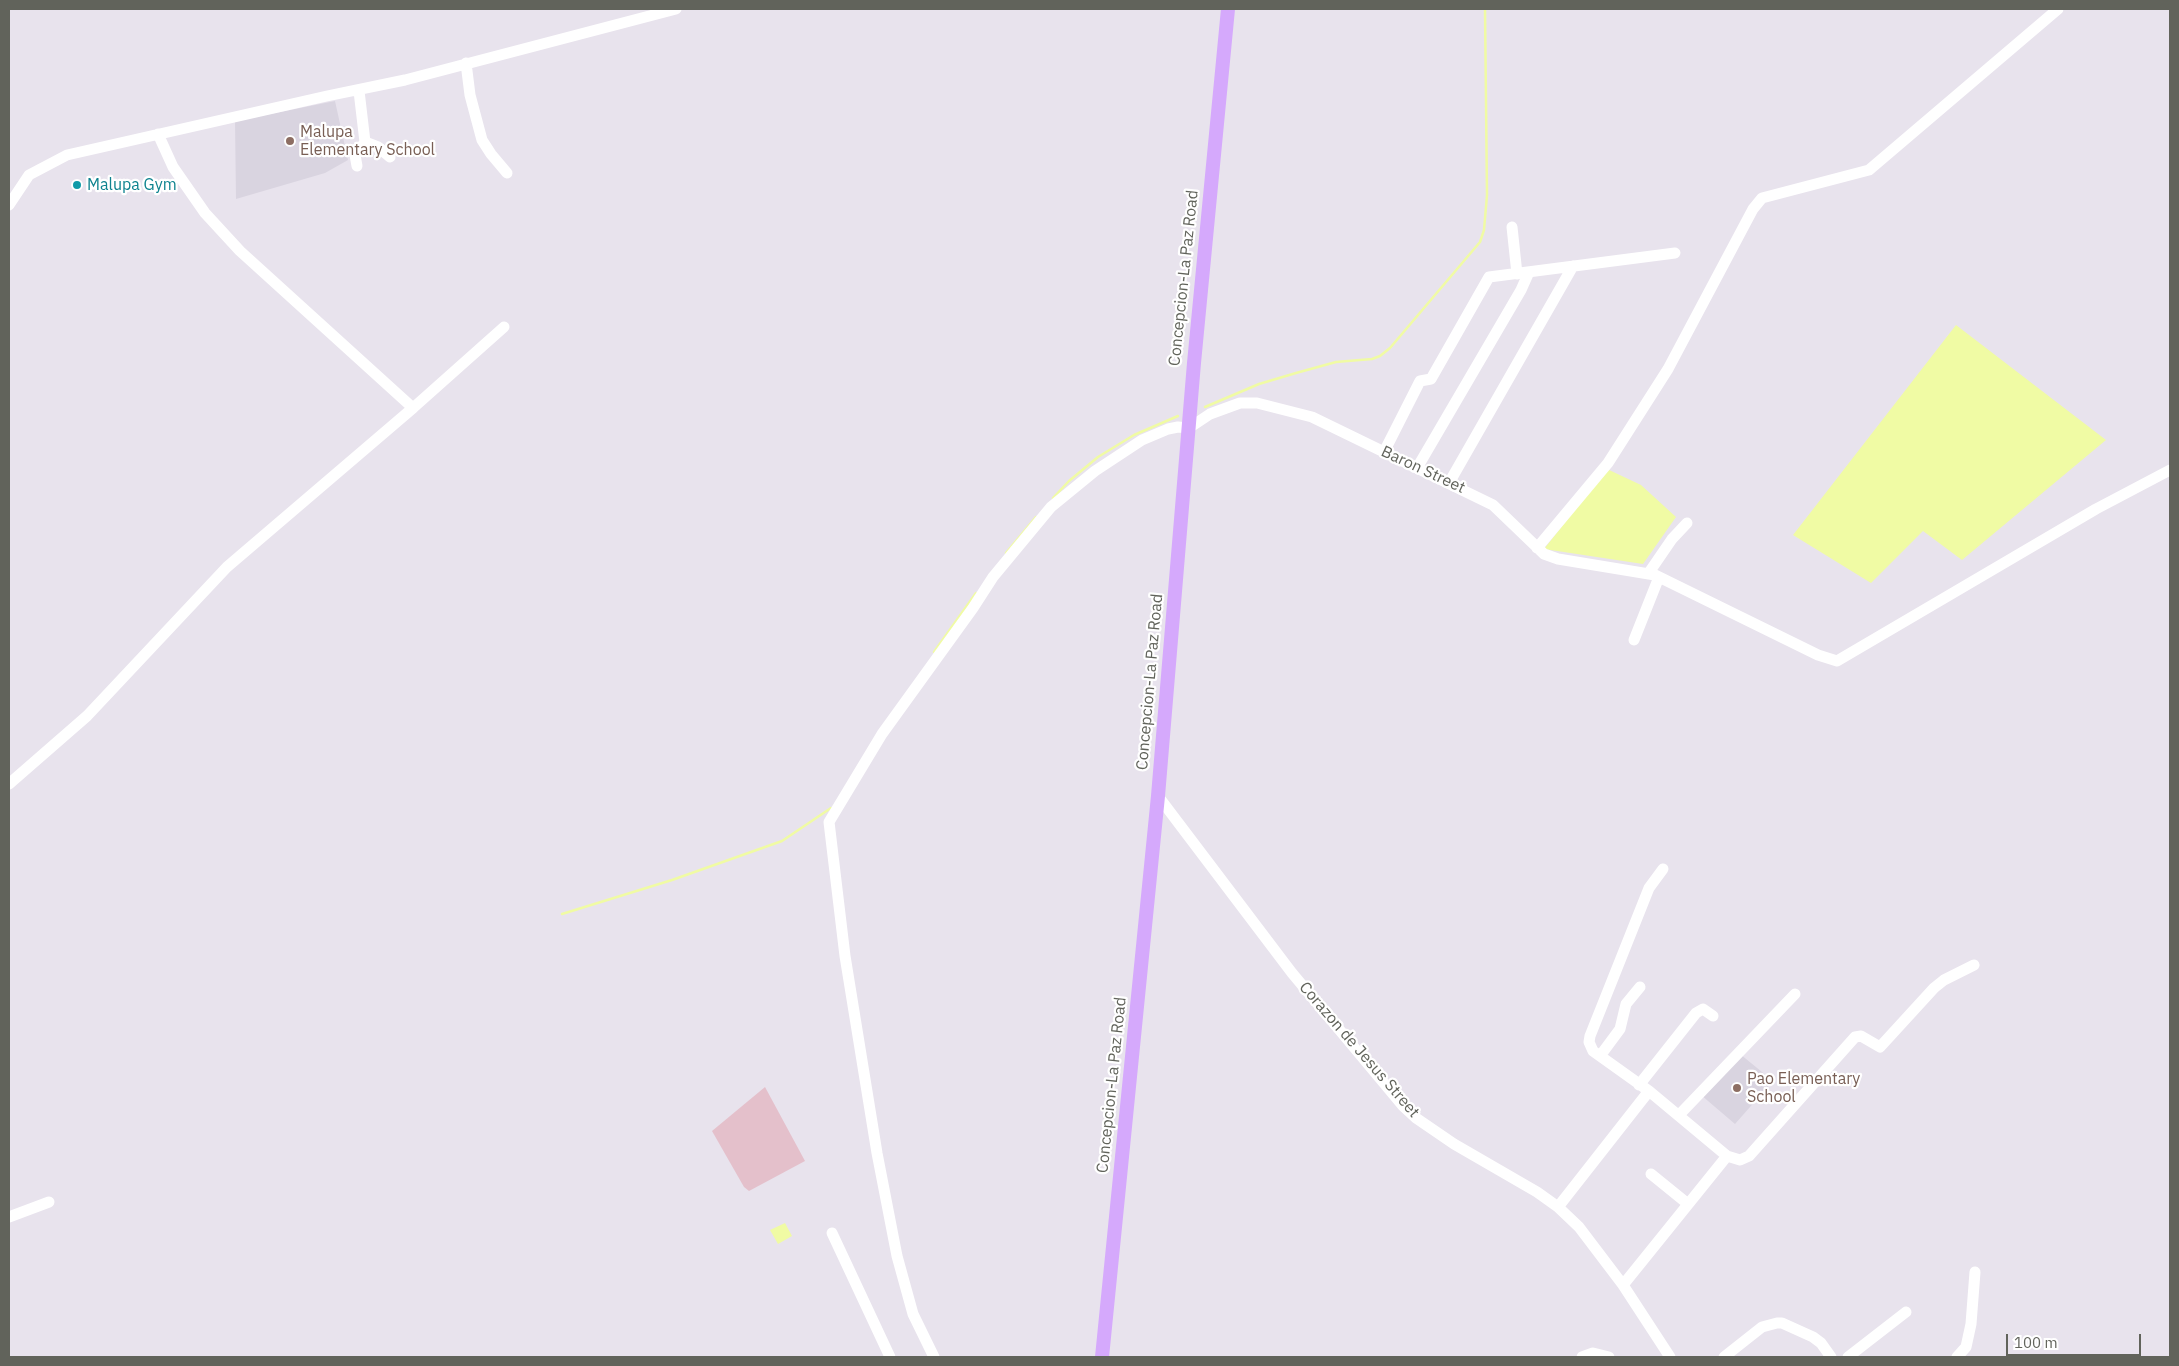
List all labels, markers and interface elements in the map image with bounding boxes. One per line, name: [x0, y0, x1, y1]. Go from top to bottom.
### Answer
place label: Malupa Elementary School: [300, 122, 435, 160]
marker: Malupa Elementary School: [284, 135, 296, 147]
place label: Malupa Gym: [87, 175, 177, 195]
marker: Malupa Gym: [71, 179, 83, 191]
street label: Concepcion-La Paz Road: [1165, 189, 1203, 367]
street label: Baron Street: [1378, 442, 1468, 498]
street label: Concepcion-La Paz Road: [1133, 593, 1167, 771]
street label: Corazon de Jesus Street: [1295, 978, 1423, 1122]
street label: Concepcion-La Paz Road: [1093, 996, 1131, 1174]
place label: Pao Elementary School: [1747, 1069, 1860, 1107]
marker: Pao Elementary School: [1731, 1082, 1743, 1094]
scale bar: [2009, 1324, 2144, 1356]
text: 100 m: [2014, 1333, 2058, 1352]

